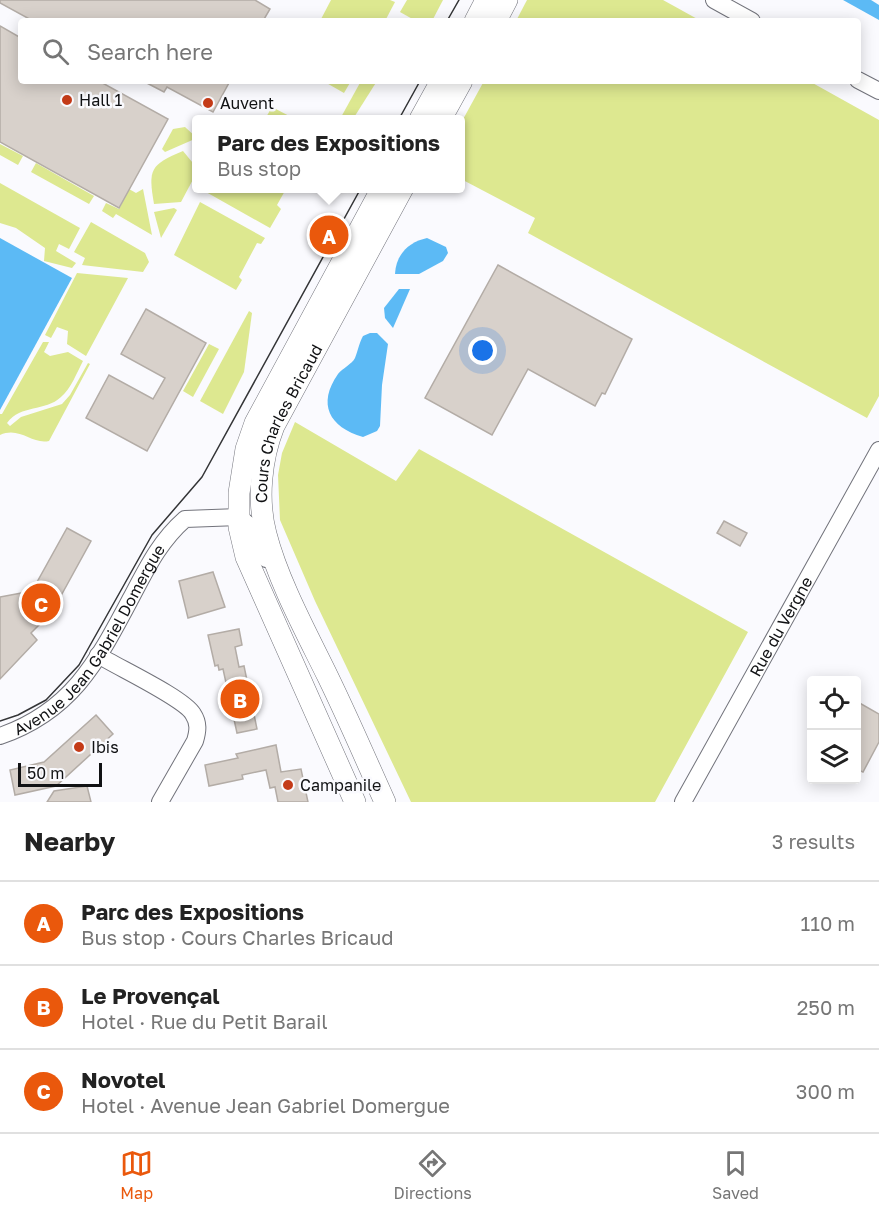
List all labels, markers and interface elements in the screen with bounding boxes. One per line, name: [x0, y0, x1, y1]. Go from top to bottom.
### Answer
search box: [18, 18, 861, 84]
icon: search: [39, 35, 72, 68]
text: Search here: [87, 38, 213, 65]
place label: Hall 1: [79, 90, 122, 110]
marker: Hall 1: [60, 93, 74, 107]
place label: Auvent: [220, 93, 274, 113]
marker: Auvent: [201, 96, 215, 110]
popup: [192, 115, 465, 193]
text: Parc des Expositions: [217, 129, 440, 156]
text: Bus stop: [217, 156, 301, 180]
pin: A: [310, 212, 348, 258]
your location: [468, 336, 497, 365]
street label: Cours Charles Bricaud: [251, 341, 326, 503]
street label: Avenue Jean Gabriel Domergue: [11, 540, 169, 739]
street label: Rue du Vergne: [745, 573, 817, 680]
pin: C: [22, 580, 60, 626]
pin: B: [220, 676, 260, 722]
map controls: [807, 676, 861, 784]
button: locate: [807, 676, 861, 730]
button: layers: [807, 730, 861, 784]
place label: Ibis: [91, 737, 119, 757]
marker: Ibis: [72, 740, 86, 754]
scale bar: [18, 760, 102, 788]
text: 50 m: [27, 763, 64, 783]
place label: Campanile: [300, 775, 381, 795]
marker: Campanile: [281, 778, 295, 792]
text: Nearby: [24, 826, 115, 857]
text: 3 results: [772, 829, 855, 853]
text: Parc des Expositions: [81, 898, 304, 925]
text: A: [36, 911, 51, 935]
text: 110 m: [801, 911, 855, 935]
text: Bus stop · Cours Charles Bricaud: [81, 925, 394, 949]
text: Le Provençal: [81, 982, 220, 1009]
text: B: [36, 995, 51, 1019]
text: 250 m: [797, 995, 855, 1019]
text: Hotel · Rue du Petit Barail: [81, 1009, 328, 1033]
text: Novotel: [81, 1066, 165, 1093]
text: C: [36, 1079, 51, 1103]
text: 300 m: [796, 1079, 855, 1103]
text: Hotel · Avenue Jean Gabriel Domergue: [81, 1093, 450, 1117]
tab: Map: [120, 1147, 153, 1203]
tab: Directions: [394, 1147, 472, 1203]
tab: Saved: [712, 1147, 759, 1203]

